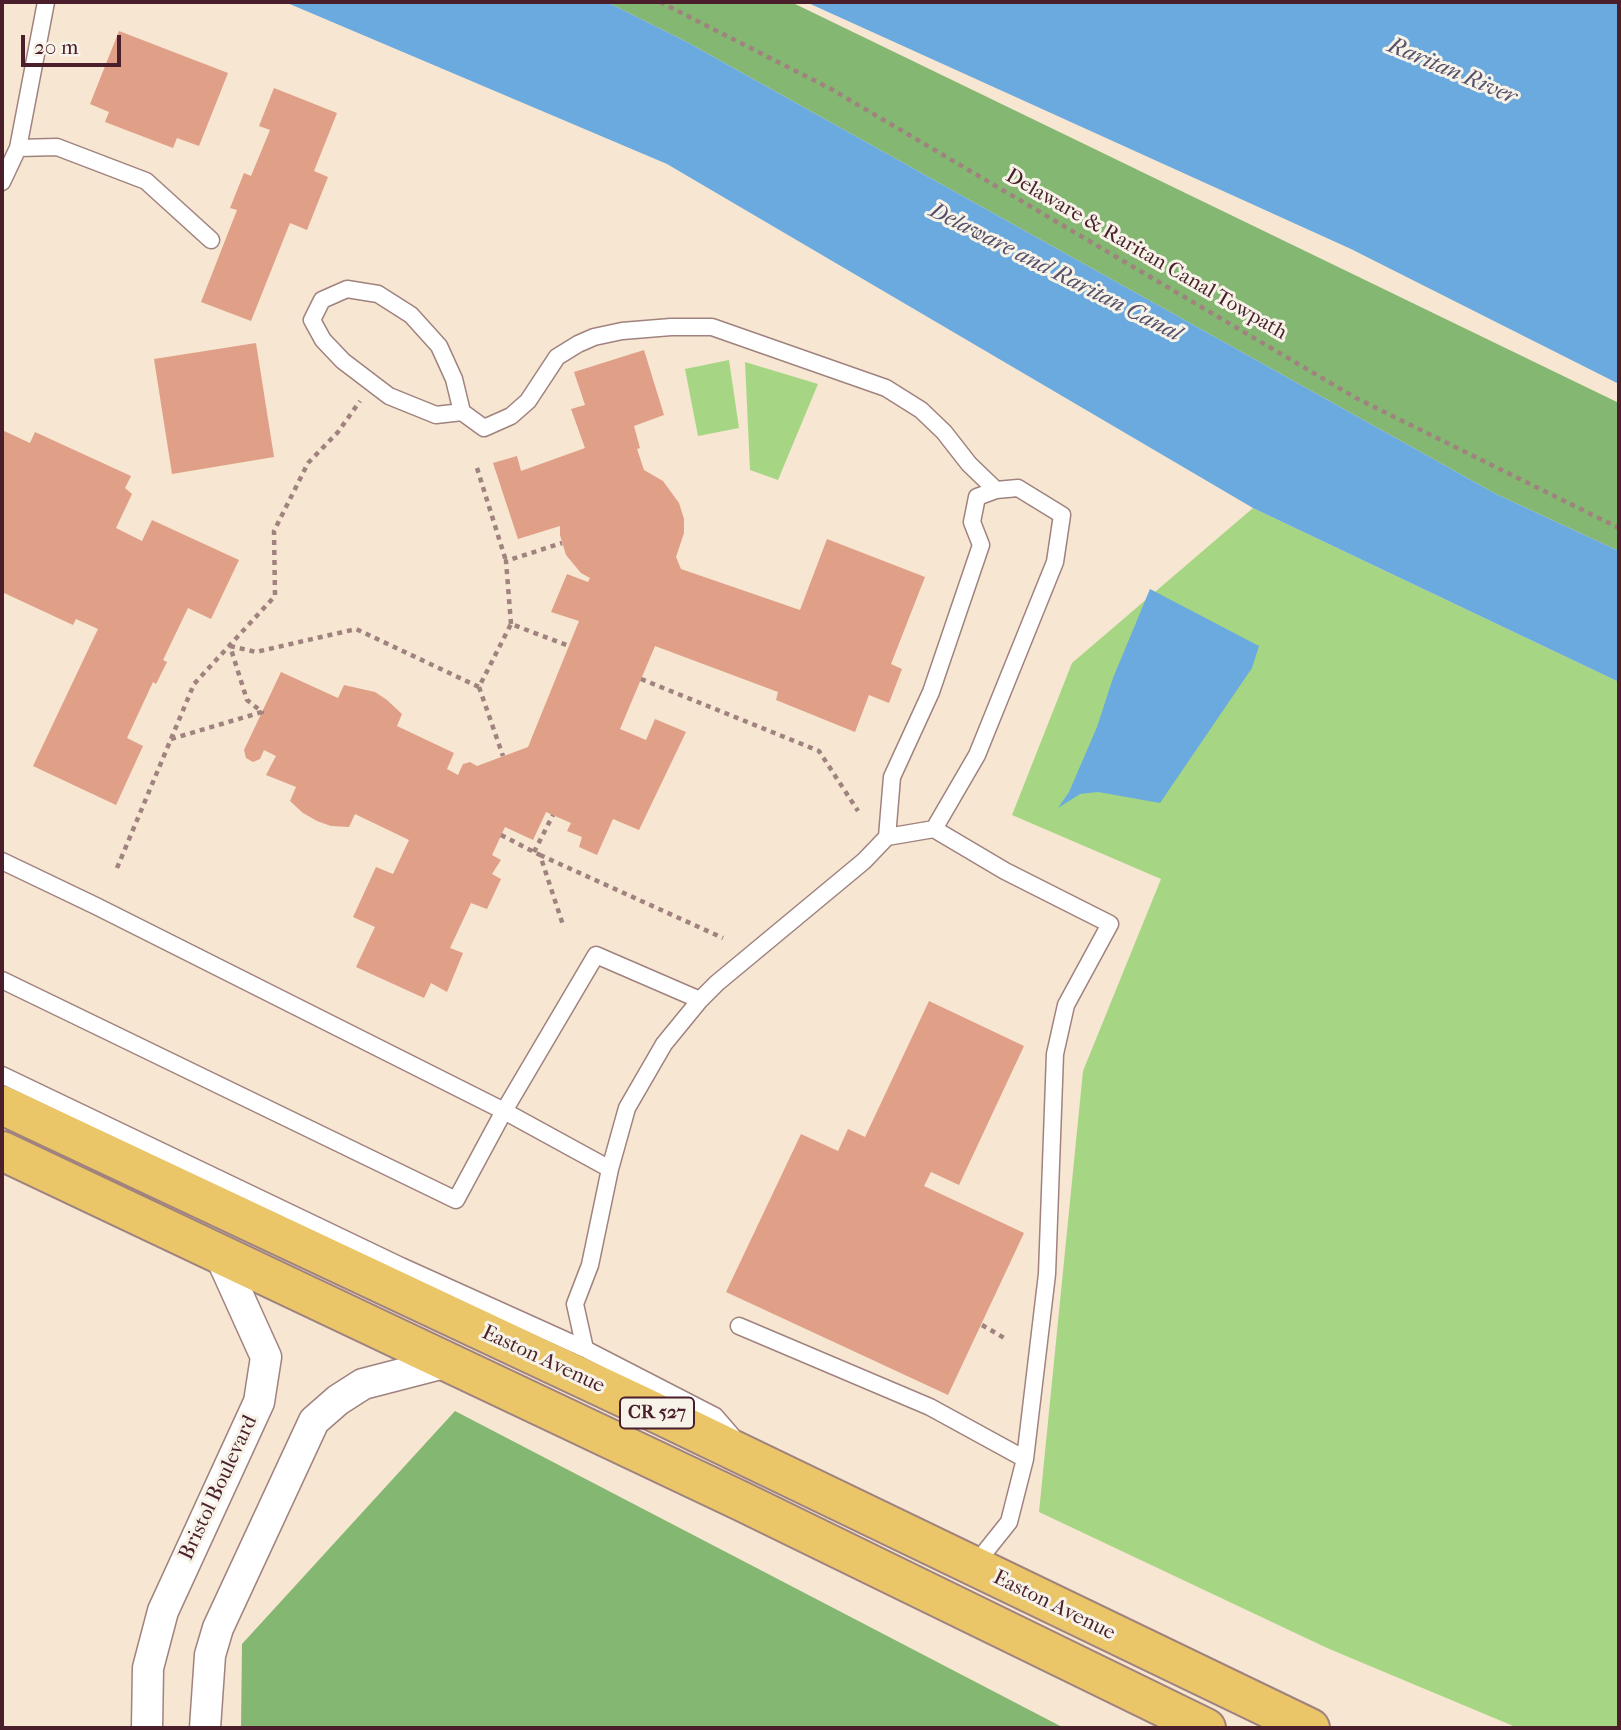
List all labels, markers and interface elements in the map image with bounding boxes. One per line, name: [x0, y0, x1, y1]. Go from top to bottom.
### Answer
scale bar: [24, 21, 124, 65]
water label: Raritan River: [1383, 32, 1521, 112]
text: 20 m: [34, 35, 78, 59]
street label: Delaware & Raritan Canal Towpath: [1001, 164, 1291, 346]
water label: Delaware and Raritan Canal: [925, 197, 1185, 349]
street label: Easton Avenue: [478, 1321, 608, 1399]
road number: CR 527: [620, 1398, 694, 1428]
street label: Bristol Boulevard: [174, 1412, 264, 1564]
street label: Easton Avenue: [989, 1566, 1119, 1646]

